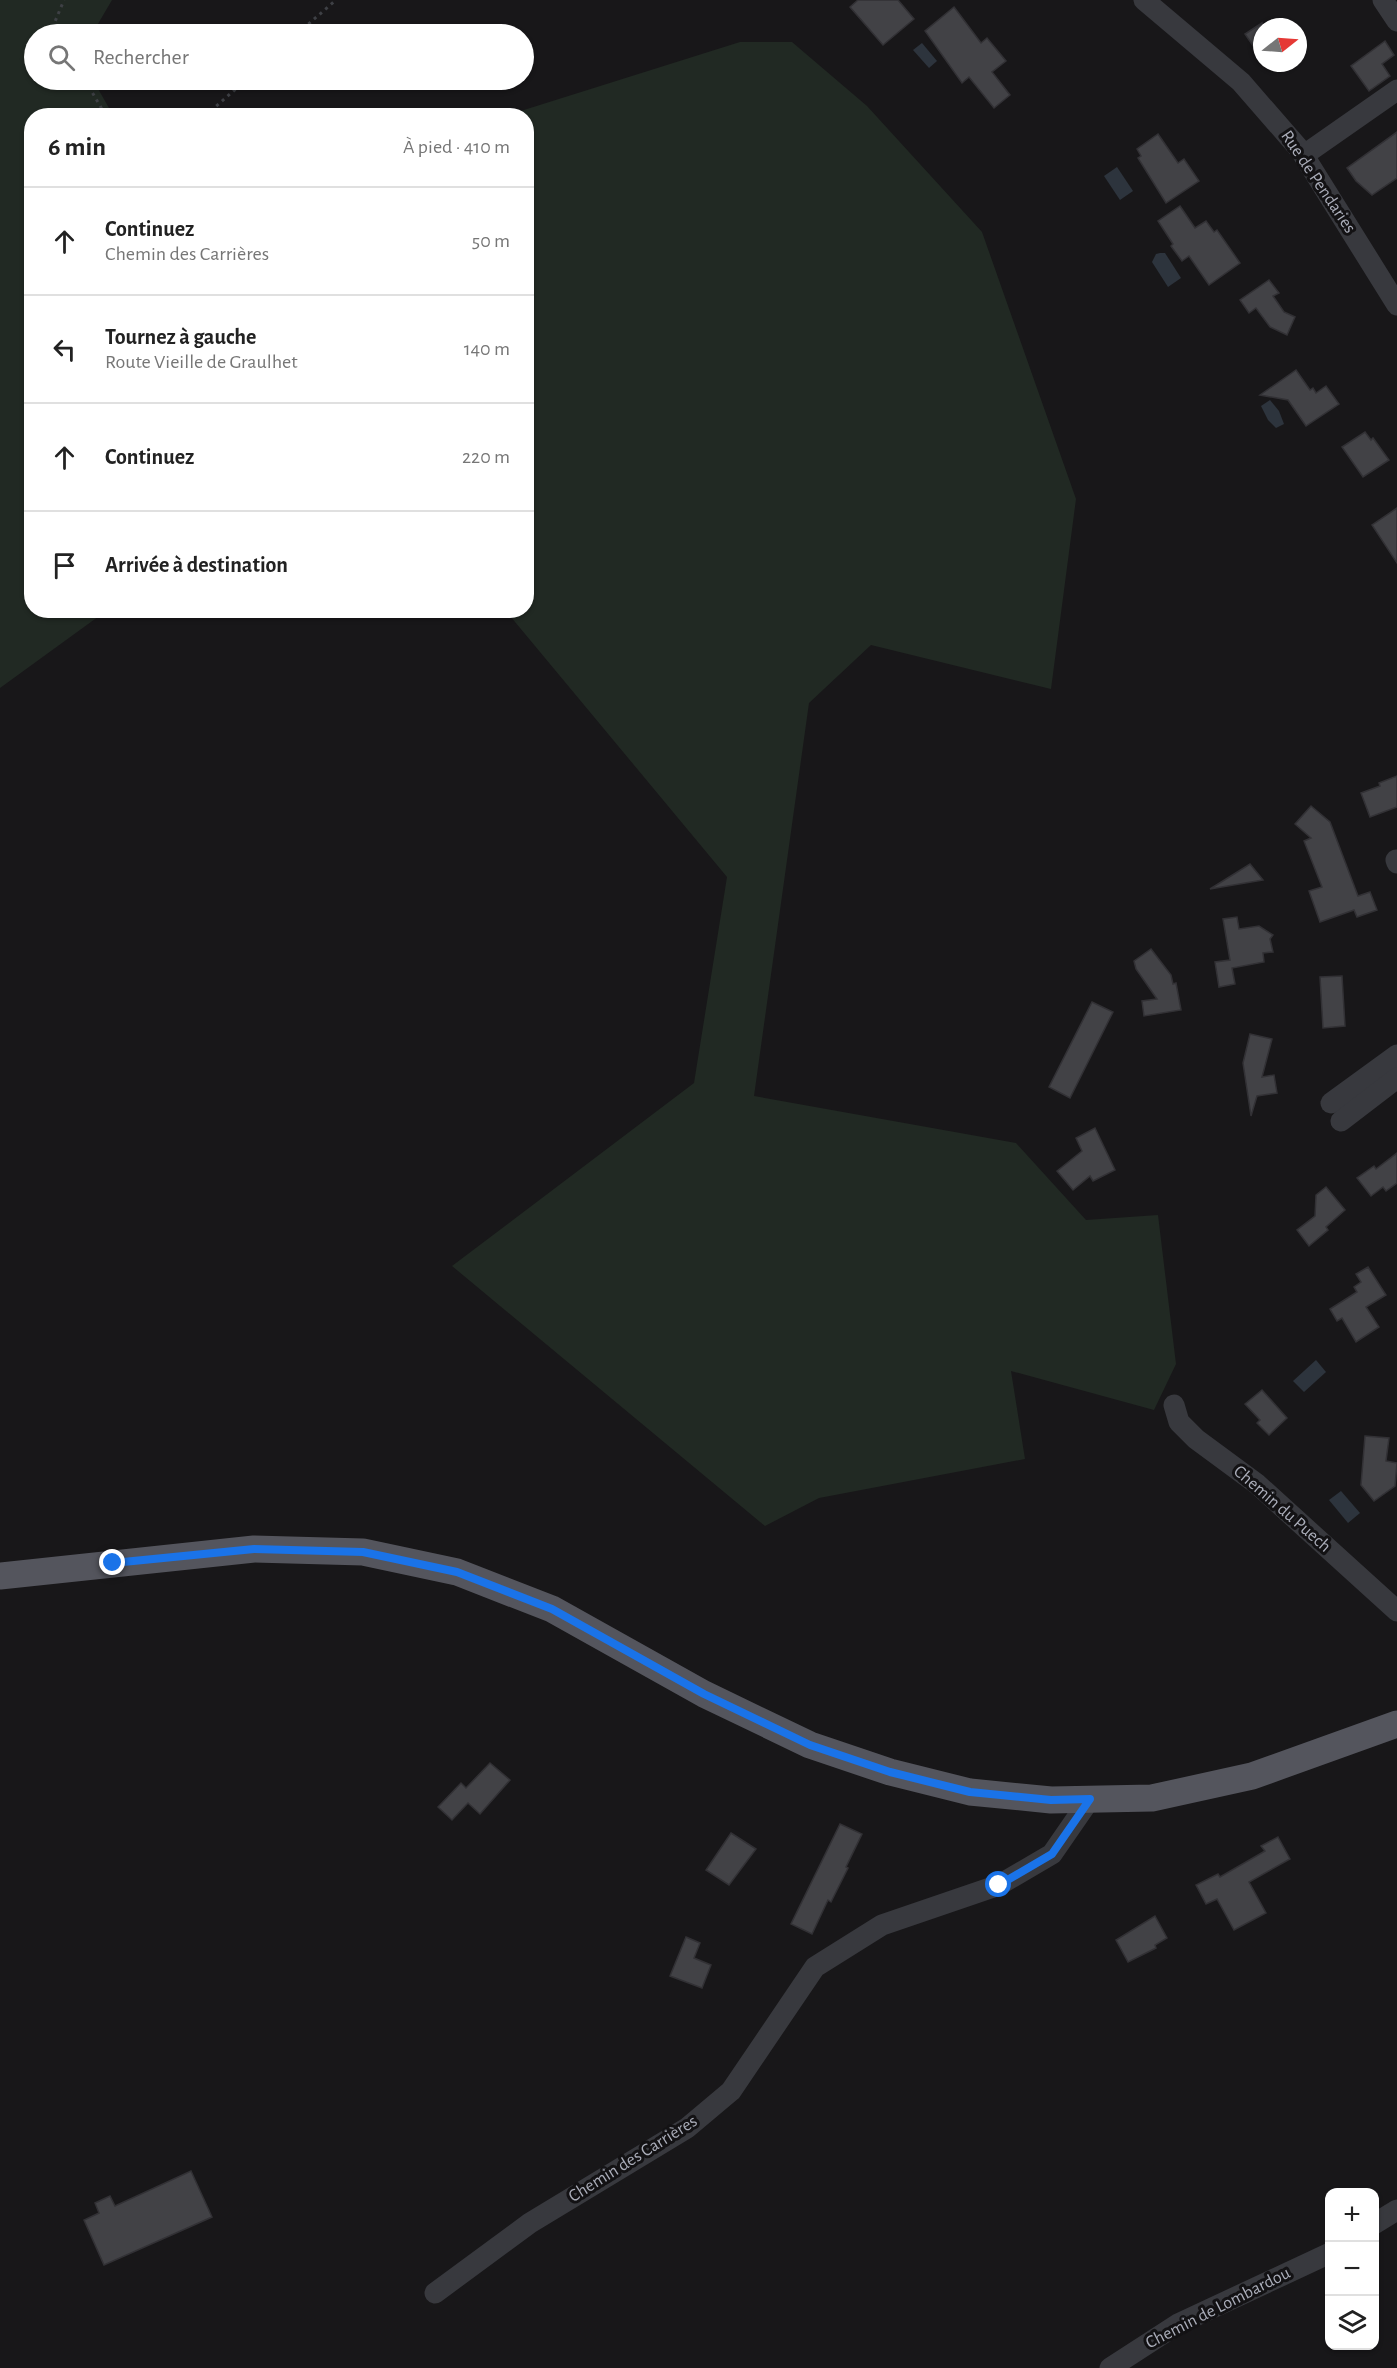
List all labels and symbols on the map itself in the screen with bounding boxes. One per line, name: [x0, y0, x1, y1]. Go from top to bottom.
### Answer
north arrow: [1253, 18, 1307, 72]
street label: Rue de Pendaries: [1277, 127, 1359, 237]
street label: Chemin du Puech: [1230, 1462, 1334, 1556]
route end: [99, 1549, 125, 1575]
route start: [985, 1871, 1011, 1897]
street label: Chemin des Carrières: [566, 2112, 700, 2206]
street label: Chemin de Lombardou: [1143, 2264, 1293, 2352]

